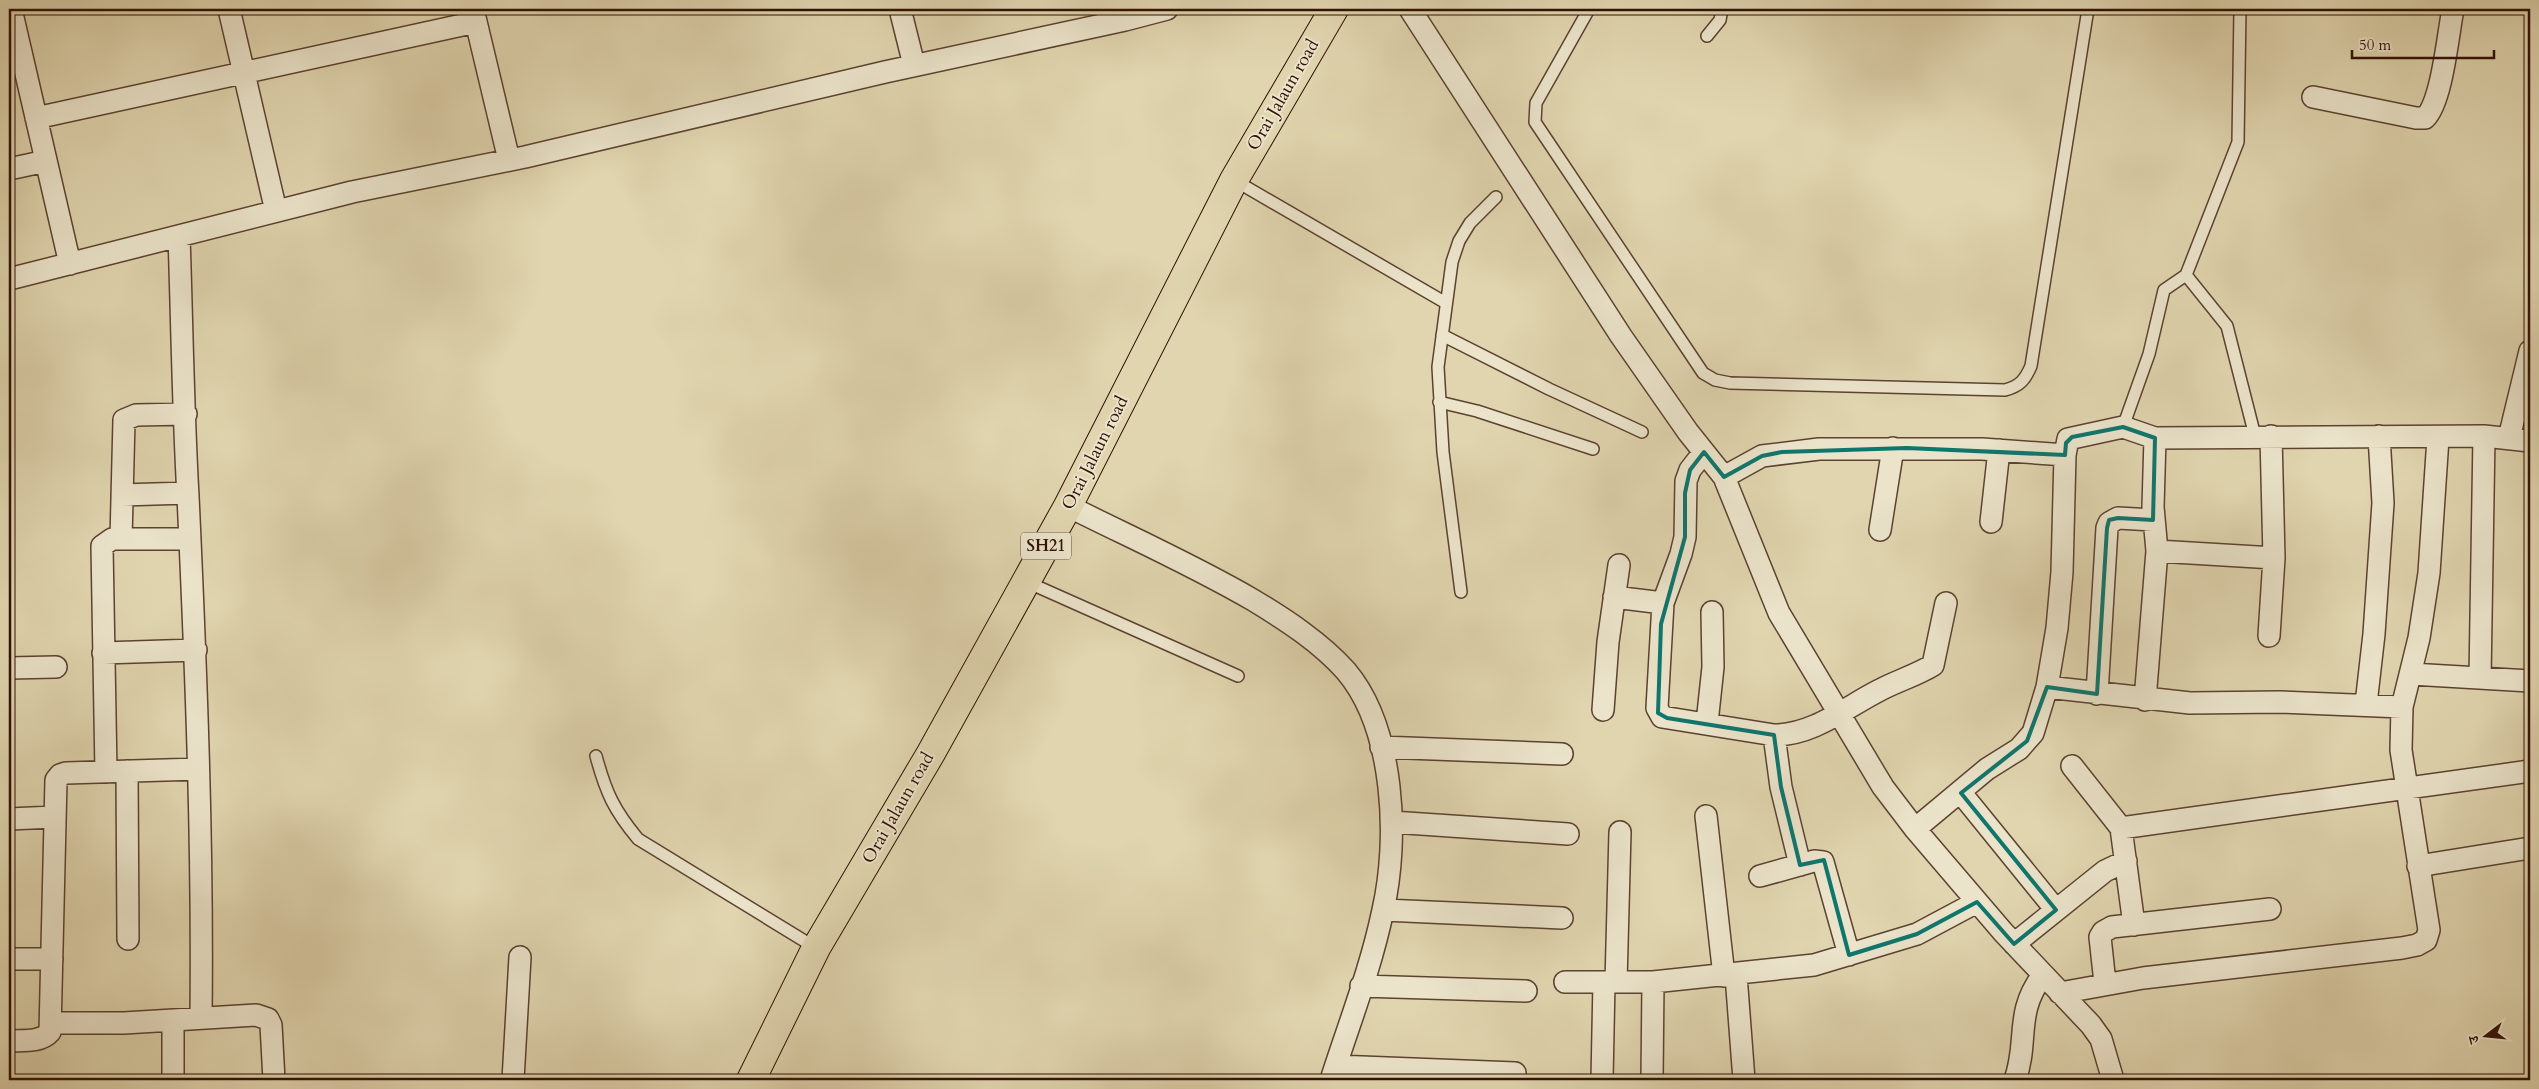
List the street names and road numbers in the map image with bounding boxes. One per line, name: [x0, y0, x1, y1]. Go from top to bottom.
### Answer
street label: Orai Jalaun road: [1241, 34, 1325, 155]
street label: Orai Jalaun road: [1056, 391, 1135, 514]
road number: SH21: [1021, 532, 1071, 560]
street label: Orai Jalaun road: [856, 747, 940, 868]

